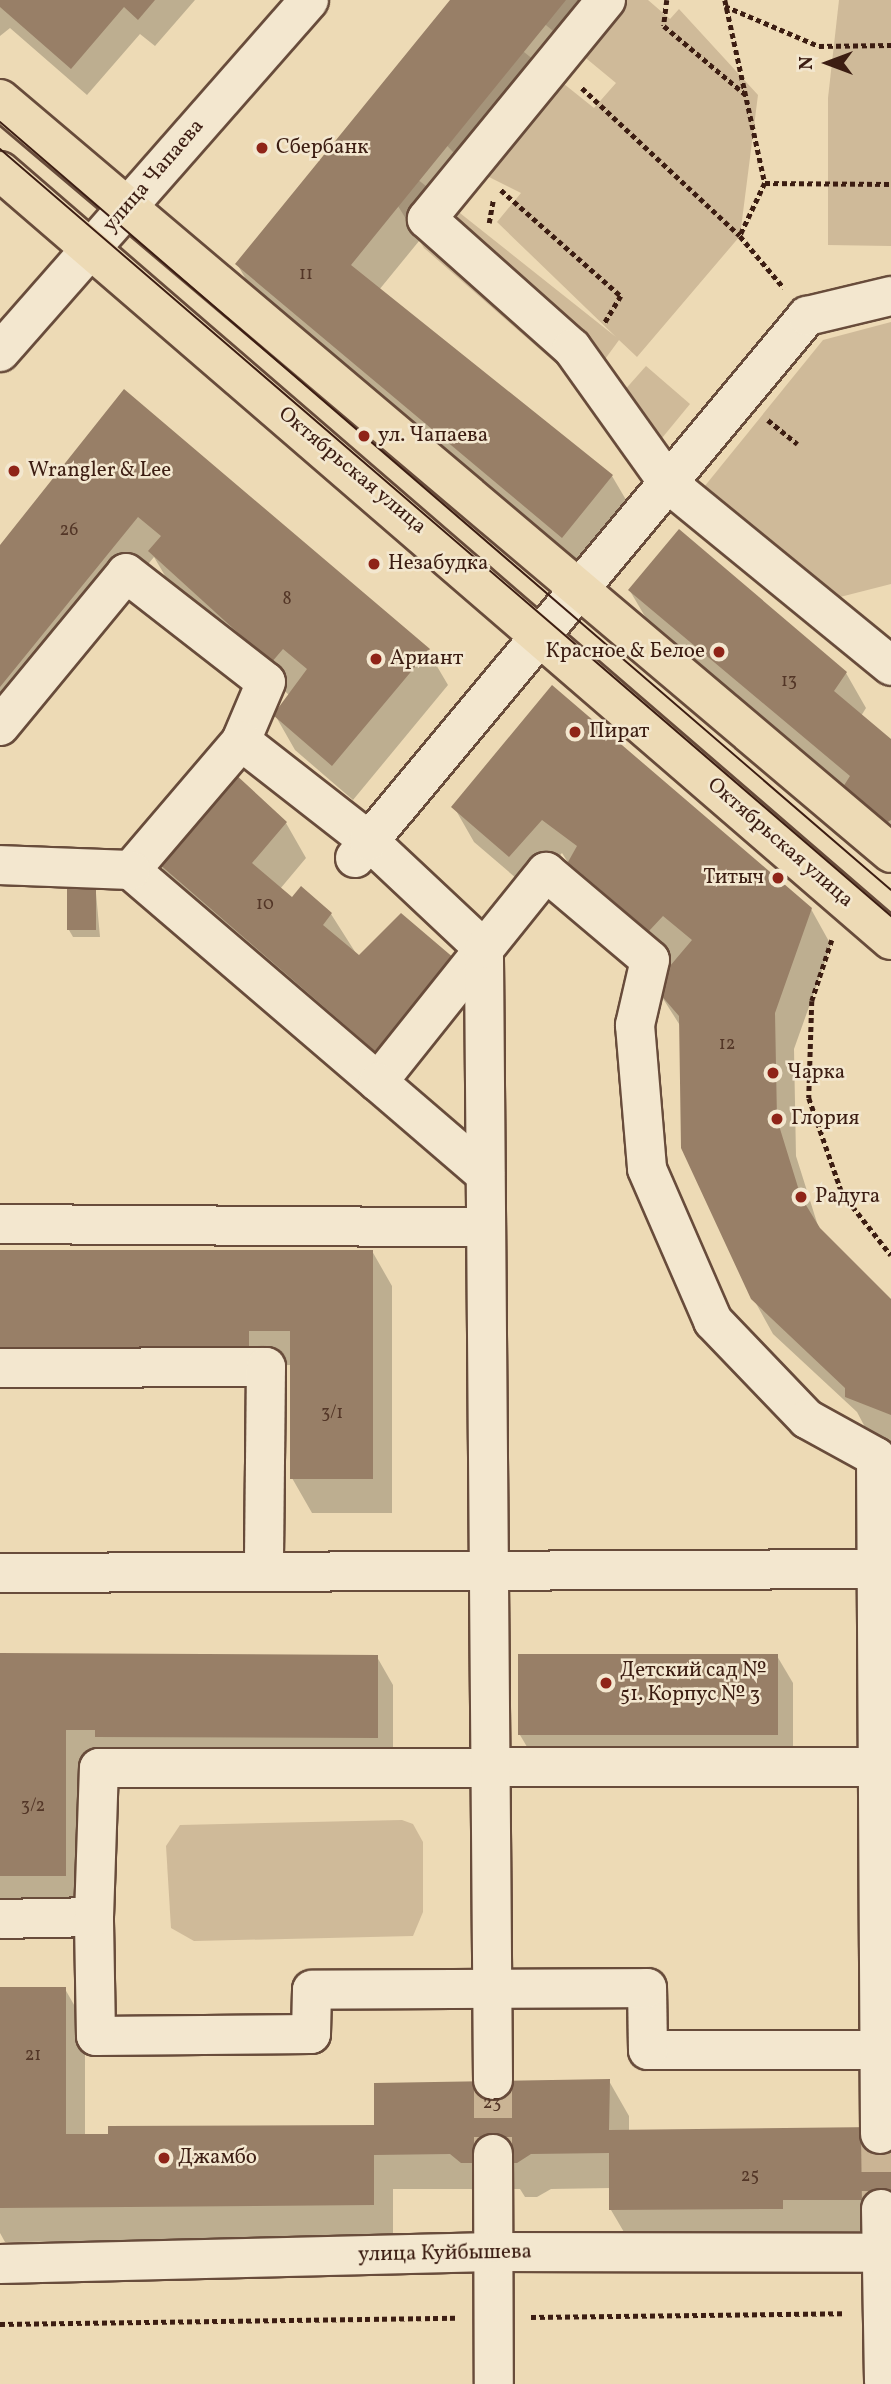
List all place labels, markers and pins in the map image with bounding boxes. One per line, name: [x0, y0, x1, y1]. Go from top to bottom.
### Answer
place label: Сбербанк: [276, 135, 368, 161]
marker: Сбербанк: [254, 140, 270, 156]
place label: ул. Чапаева: [378, 423, 488, 449]
marker: ул. Чапаева: [356, 428, 372, 444]
place label: Wrangler & Lee: [28, 458, 171, 484]
marker: Wrangler & Lee: [6, 463, 22, 479]
place label: Незабудка: [388, 551, 488, 577]
marker: Незабудка: [366, 556, 382, 572]
place label: Красное & Белое: [546, 639, 705, 665]
marker: Красное & Белое: [711, 644, 727, 660]
place label: Ариант: [390, 646, 463, 672]
marker: Ариант: [368, 651, 384, 667]
place label: Пират: [589, 719, 649, 745]
marker: Пират: [567, 724, 583, 740]
place label: Титыч: [703, 865, 764, 891]
marker: Титыч: [770, 870, 786, 886]
place label: Чарка: [787, 1060, 845, 1086]
marker: Чарка: [765, 1065, 781, 1081]
place label: Глория: [791, 1106, 860, 1132]
marker: Глория: [769, 1111, 785, 1127]
place label: Радуга: [815, 1184, 880, 1210]
marker: Радуга: [793, 1189, 809, 1205]
place label: Детский сад № 51. Корпус № 3: [620, 1658, 766, 1708]
marker: Детский сад № 51. Корпус № 3: [598, 1675, 614, 1691]
place label: Джамбо: [178, 2145, 257, 2171]
marker: Джамбо: [156, 2150, 172, 2166]

